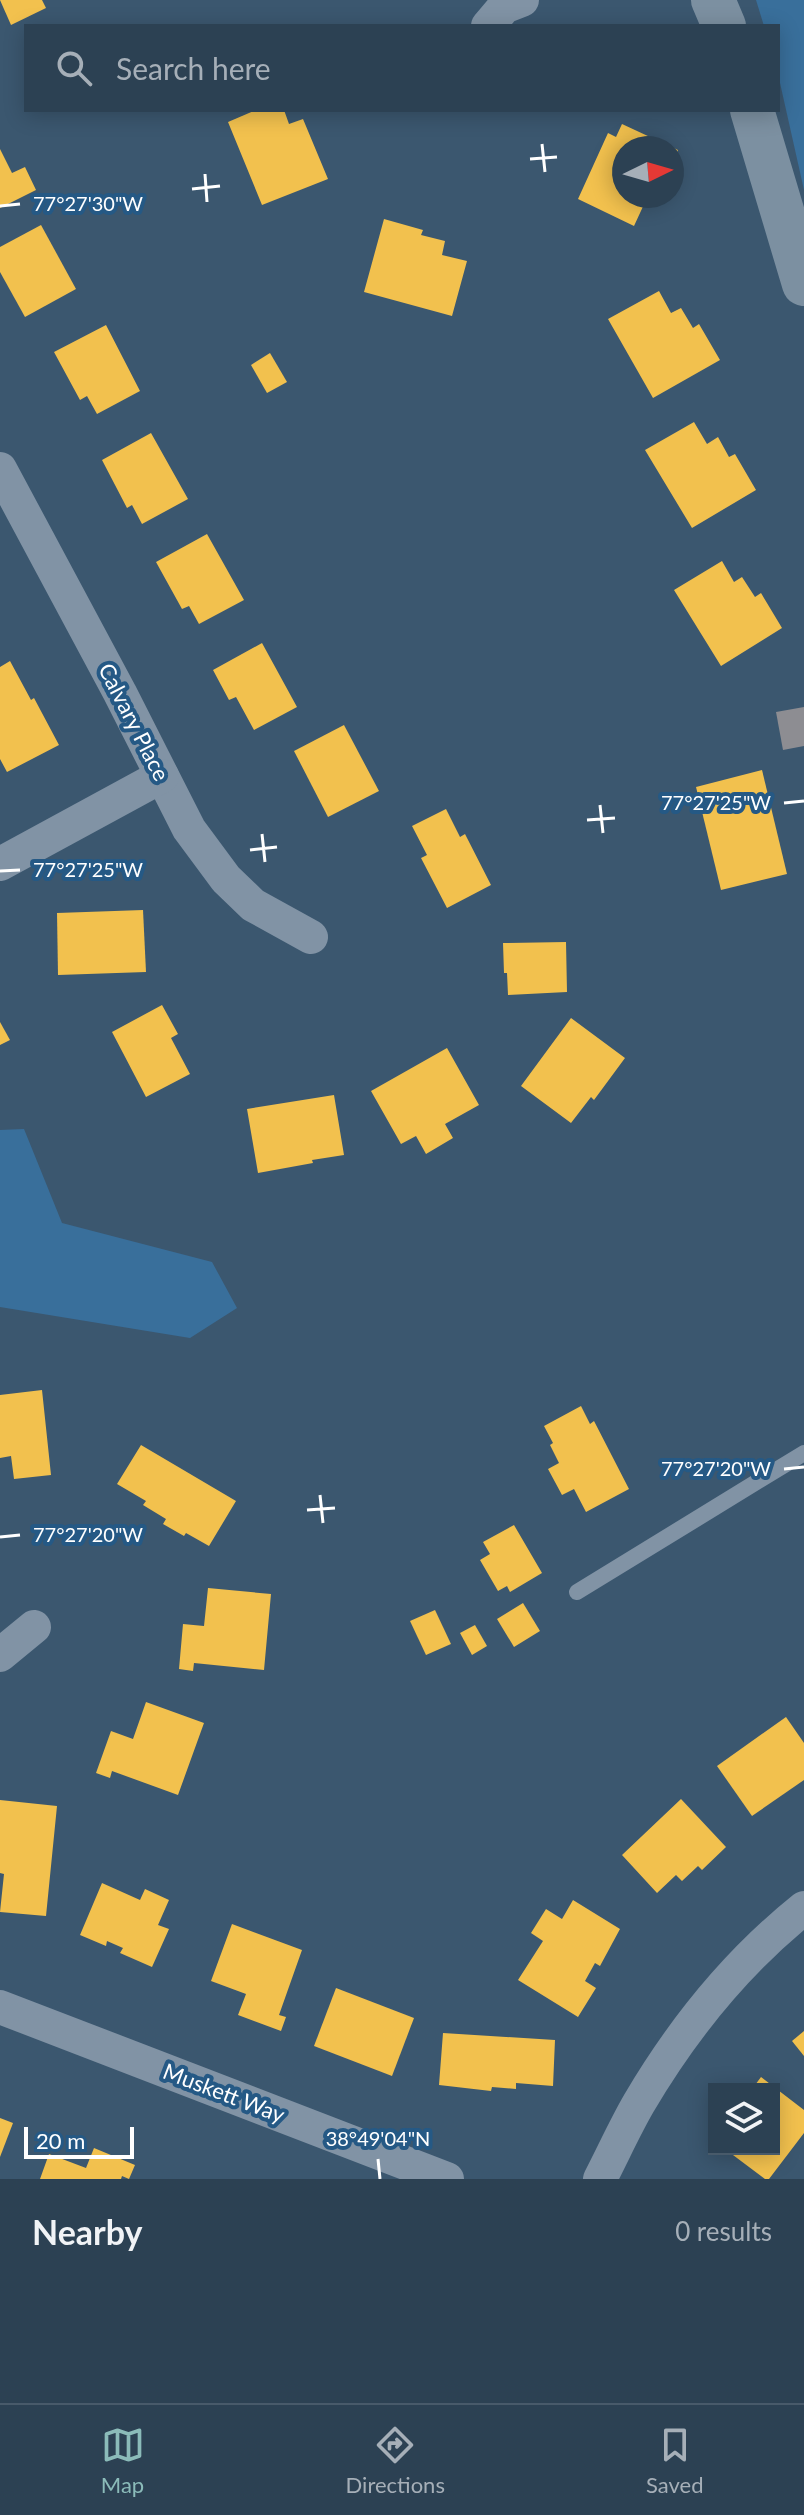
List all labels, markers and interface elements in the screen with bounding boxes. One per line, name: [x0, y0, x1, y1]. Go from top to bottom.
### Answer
search box: [24, 24, 780, 112]
icon: search: [52, 46, 96, 90]
text: Search here: [116, 50, 271, 86]
north arrow: [612, 136, 684, 208]
text: 77°27'30"W: [33, 191, 143, 215]
street label: Calvary Place: [93, 658, 176, 785]
text: 77°27'25"W: [661, 790, 771, 814]
text: 77°27'25"W: [33, 857, 143, 881]
text: 77°27'20"W: [661, 1456, 771, 1480]
text: 77°27'20"W: [33, 1522, 143, 1546]
street label: Muskett Way: [160, 2057, 289, 2128]
map controls: [708, 2083, 780, 2155]
button: layers: [708, 2083, 780, 2155]
scale bar: [24, 2123, 134, 2159]
text: 38°49'04"N: [326, 2126, 430, 2150]
text: 20 m: [36, 2127, 85, 2154]
text: Nearby: [32, 2211, 143, 2252]
text: 0 results: [675, 2215, 772, 2247]
tab: Map: [101, 2423, 145, 2498]
tab: Directions: [346, 2423, 445, 2498]
tab: Saved: [646, 2423, 703, 2498]

